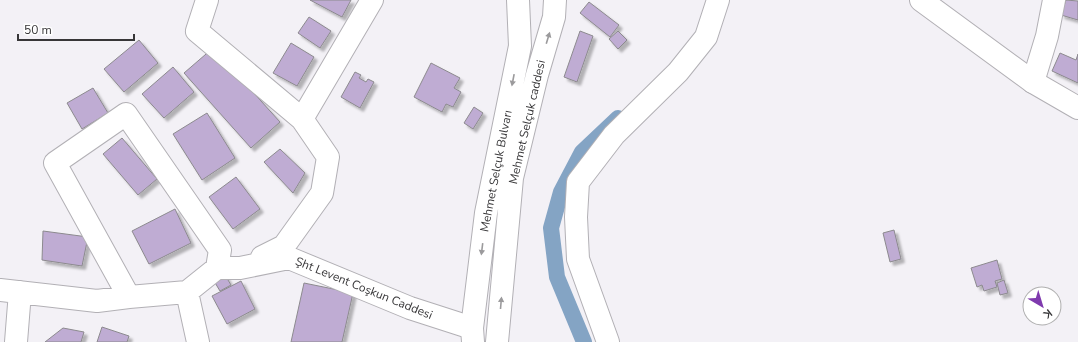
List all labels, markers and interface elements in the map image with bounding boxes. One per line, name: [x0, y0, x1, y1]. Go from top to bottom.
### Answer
scale bar: [18, 16, 134, 42]
text: 50 m: [24, 22, 52, 38]
one-way arrow: [545, 32, 551, 44]
street label: Mehmet Selçuk caddesi: [505, 58, 549, 186]
one-way arrow: [510, 74, 516, 86]
street label: Mehmet Selçuk Bulvarı: [476, 109, 516, 233]
one-way arrow: [479, 243, 485, 255]
street label: Şht Levent Coşkun Caddesi: [293, 253, 435, 323]
north arrow: [1022, 286, 1062, 326]
one-way arrow: [497, 297, 504, 309]
text: K: [1040, 305, 1055, 322]

